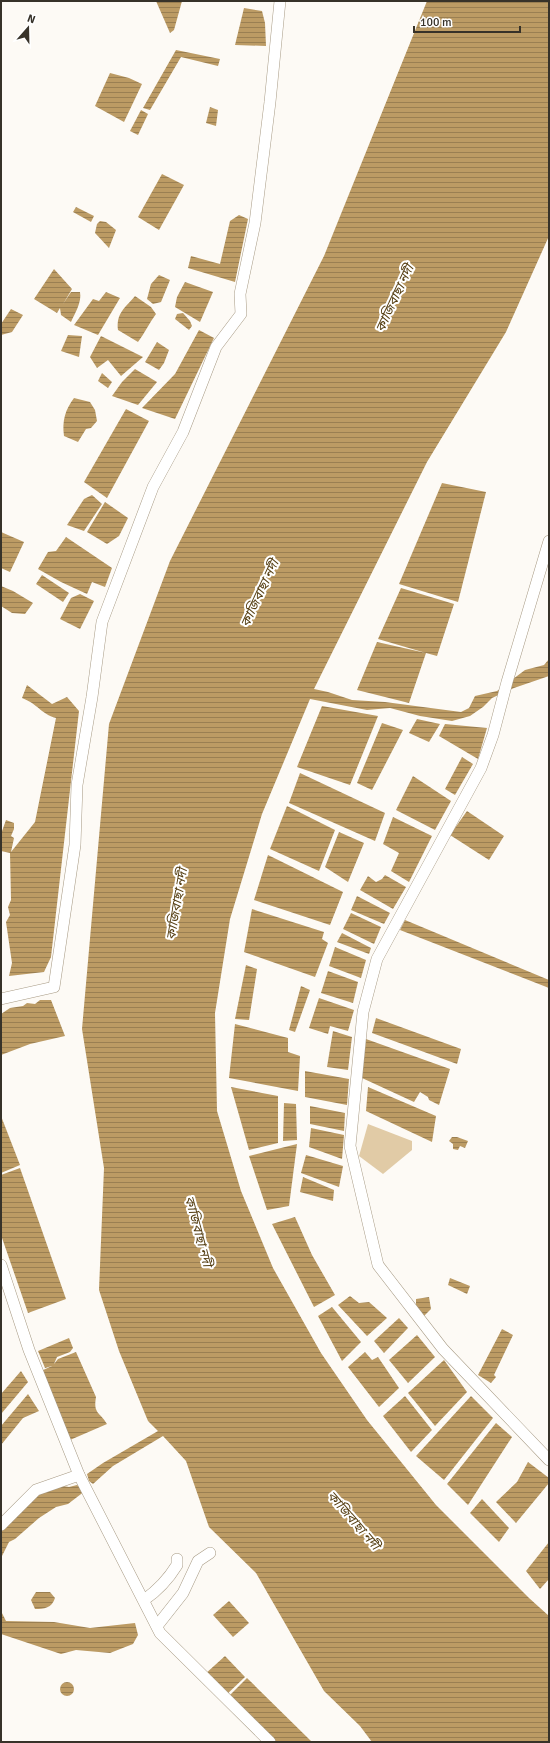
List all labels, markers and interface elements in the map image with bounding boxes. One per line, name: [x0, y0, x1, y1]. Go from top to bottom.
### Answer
north arrow: [8, 8, 48, 48]
scale bar: [414, 8, 520, 34]
text: N: [25, 12, 37, 26]
text: 100 m: [420, 15, 452, 30]
water label: কাজিবাছা নদী: [372, 260, 419, 335]
water label: কাজিবাছা নদী: [237, 555, 284, 630]
water label: কাজিবাছা নদী: [163, 865, 192, 941]
water label: কাজিবাছা নদী: [181, 1194, 216, 1271]
water label: কাজিবাছা নদী: [323, 1488, 385, 1555]

